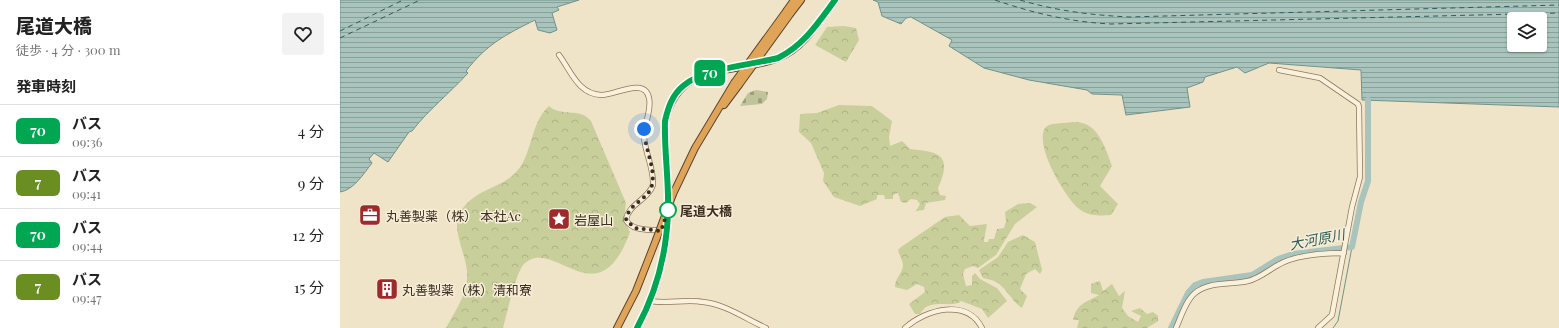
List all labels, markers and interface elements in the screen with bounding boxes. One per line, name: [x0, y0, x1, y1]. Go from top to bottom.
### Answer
text: 尾道大橋: [16, 12, 92, 38]
map controls: [1507, 12, 1547, 52]
button: layers: [1507, 12, 1547, 52]
button: heart: [282, 13, 324, 55]
text: 徒歩 · 4 分 · 300 m: [16, 41, 120, 58]
line badge: 70: [692, 60, 728, 86]
text: 70: [702, 63, 718, 82]
text: 発車時刻: [16, 76, 76, 96]
text: バス: [72, 113, 102, 133]
your location: [634, 119, 654, 139]
text: 70: [30, 121, 46, 140]
text: 4 分: [298, 121, 324, 141]
text: 09:36: [72, 133, 102, 150]
text: バス: [72, 165, 102, 185]
text: 7: [35, 173, 41, 192]
text: 9 分: [298, 173, 324, 193]
text: 09:41: [72, 185, 101, 202]
marker: 尾道大橋: [659, 201, 677, 219]
office icon: 丸善製薬（株） 本社Ac: [357, 202, 383, 228]
place label: 尾道大橋: [680, 202, 732, 219]
place icon: 岩屋山: [546, 206, 572, 232]
place label: 丸善製薬（株） 本社Ac: [386, 207, 521, 224]
place label: 岩屋山: [574, 211, 613, 228]
text: バス: [72, 217, 102, 237]
water label: 大河原川: [1288, 224, 1348, 254]
text: 70: [30, 225, 46, 244]
text: 12 分: [293, 225, 324, 245]
text: 09:44: [72, 237, 103, 254]
text: バス: [72, 269, 102, 289]
building icon: 丸善製薬（株）清和寮: [374, 276, 400, 302]
text: 7: [35, 277, 41, 296]
text: 15 分: [294, 277, 324, 297]
place label: 丸善製薬（株）清和寮: [402, 281, 532, 298]
text: 09:47: [72, 289, 101, 306]

